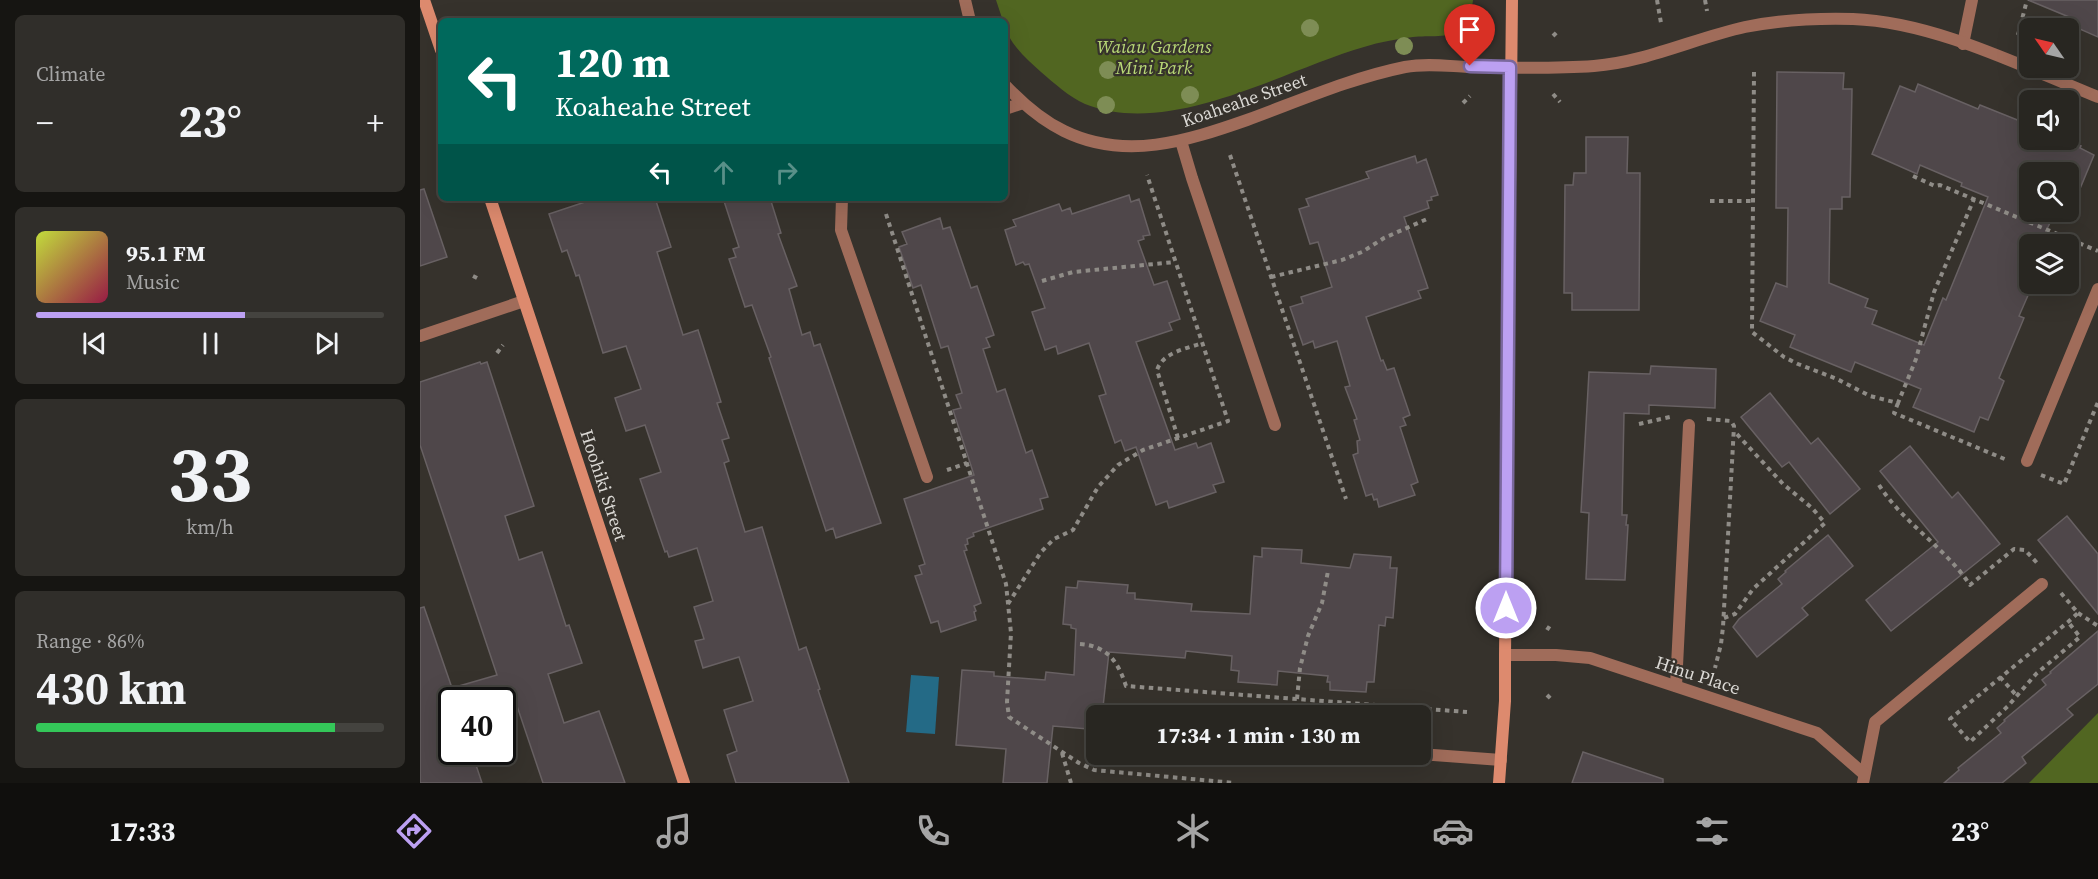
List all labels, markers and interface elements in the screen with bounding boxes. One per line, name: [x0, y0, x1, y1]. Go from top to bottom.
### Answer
pin: [1444, 4, 1495, 66]
icon: arrive: [1453, 13, 1486, 46]
north arrow: [2019, 18, 2079, 78]
map controls: [2019, 18, 2079, 294]
text: 120 m: [555, 33, 670, 91]
park label: Waiau Gardens Mini Park: [1097, 34, 1212, 80]
icon: left: [456, 42, 534, 120]
text: Climate: [36, 60, 105, 88]
street label: Koaheahe Street: [1178, 67, 1310, 133]
text: Koaheahe Street: [555, 88, 751, 125]
text: 23°: [178, 90, 242, 152]
button: sound: [2019, 90, 2079, 150]
text: −: [36, 100, 54, 145]
text: +: [366, 100, 384, 145]
icon: left: [644, 156, 677, 189]
icon: ahead: [707, 156, 740, 189]
icon: right: [770, 156, 803, 189]
button: search: [2019, 162, 2079, 222]
button: layers: [2019, 234, 2079, 294]
text: 95.1 FM: [126, 238, 205, 268]
text: Music: [126, 268, 180, 296]
icon: previous: [78, 327, 111, 360]
icon: pause: [194, 327, 227, 360]
icon: next: [310, 327, 343, 360]
text: 33: [168, 420, 252, 527]
street label: Hoohiki Street: [574, 426, 634, 544]
text: km/h: [186, 513, 234, 541]
position arrow: [1474, 576, 1538, 640]
text: Range · 86%: [36, 627, 145, 655]
street label: Hinu Place: [1652, 650, 1744, 700]
text: 430 km: [36, 657, 187, 719]
speed limit sign: 40: [438, 687, 516, 765]
text: 17:34 · 1 min · 130 m: [1157, 720, 1360, 750]
icon: directions: [393, 810, 435, 852]
icon: music: [653, 810, 695, 852]
icon: phone: [912, 810, 954, 852]
icon: climate: [1172, 810, 1214, 852]
icon: car: [1432, 810, 1474, 852]
icon: filters: [1691, 810, 1733, 852]
text: 17:33: [109, 813, 175, 850]
text: 23°: [1951, 813, 1989, 850]

